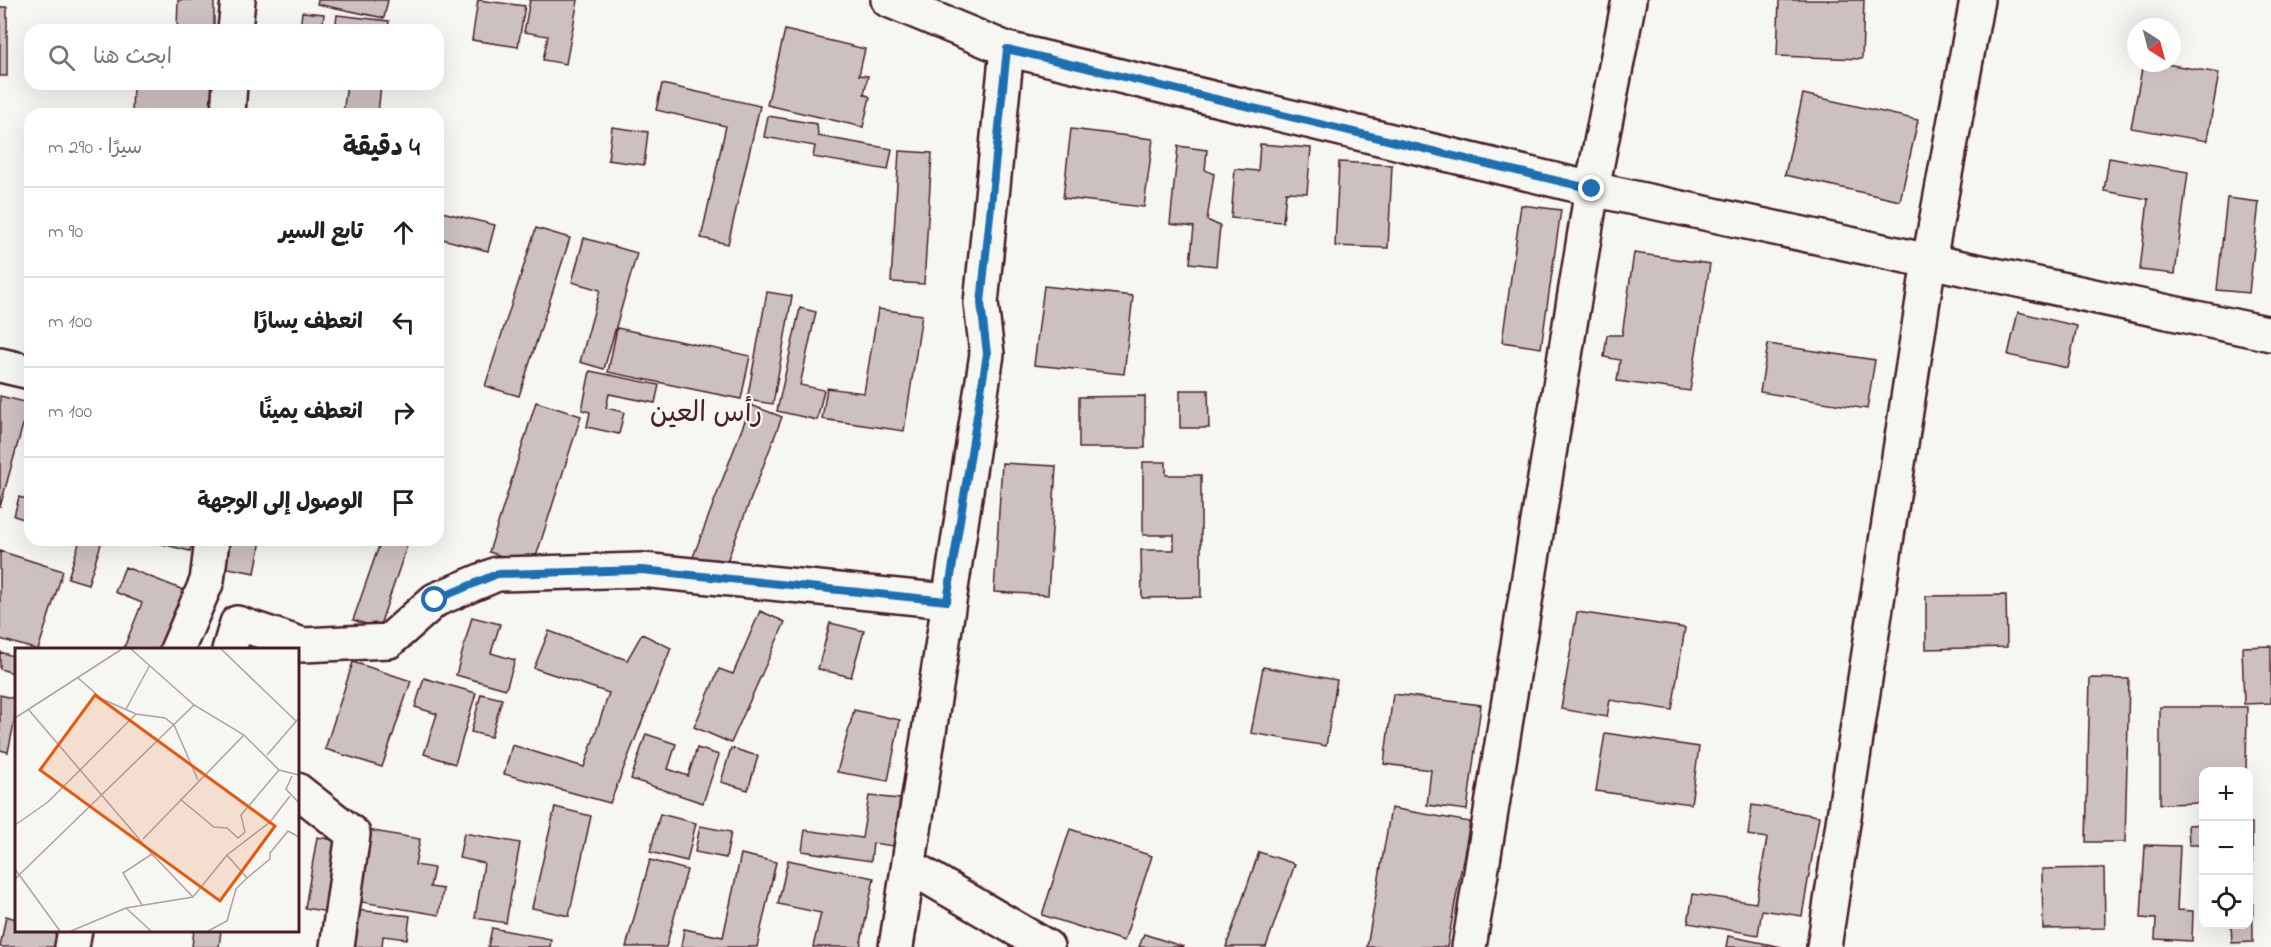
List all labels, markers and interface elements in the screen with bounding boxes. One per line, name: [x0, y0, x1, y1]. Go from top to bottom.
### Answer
north arrow: [2127, 18, 2181, 72]
search box: [24, 24, 444, 90]
icon: search: [45, 41, 78, 74]
text: ابحث هنا: [93, 42, 172, 74]
text: 4 دقيقة: [343, 130, 420, 168]
text: سيرًا · 290 m: [48, 134, 142, 163]
route end: [1578, 175, 1604, 201]
icon: ahead: [387, 216, 420, 249]
text: تابع السير: [279, 217, 363, 249]
text: 90 m: [48, 218, 83, 247]
icon: left: [387, 306, 420, 339]
text: انعطف يسارًا: [254, 307, 363, 339]
text: 100 m: [48, 308, 92, 337]
district label: رأس العين: [650, 394, 762, 435]
icon: right: [387, 396, 420, 429]
text: انعطف يمينًا: [259, 397, 363, 429]
text: 100 m: [48, 398, 92, 427]
icon: arrive: [387, 486, 420, 519]
text: الوصول إلى الوجهة: [197, 487, 363, 519]
route start: [421, 586, 447, 612]
inset map: [15, 648, 298, 932]
map controls: [2199, 767, 2253, 929]
button: +: [2199, 767, 2253, 821]
button: −: [2199, 821, 2253, 875]
button: locate: [2199, 875, 2253, 929]

